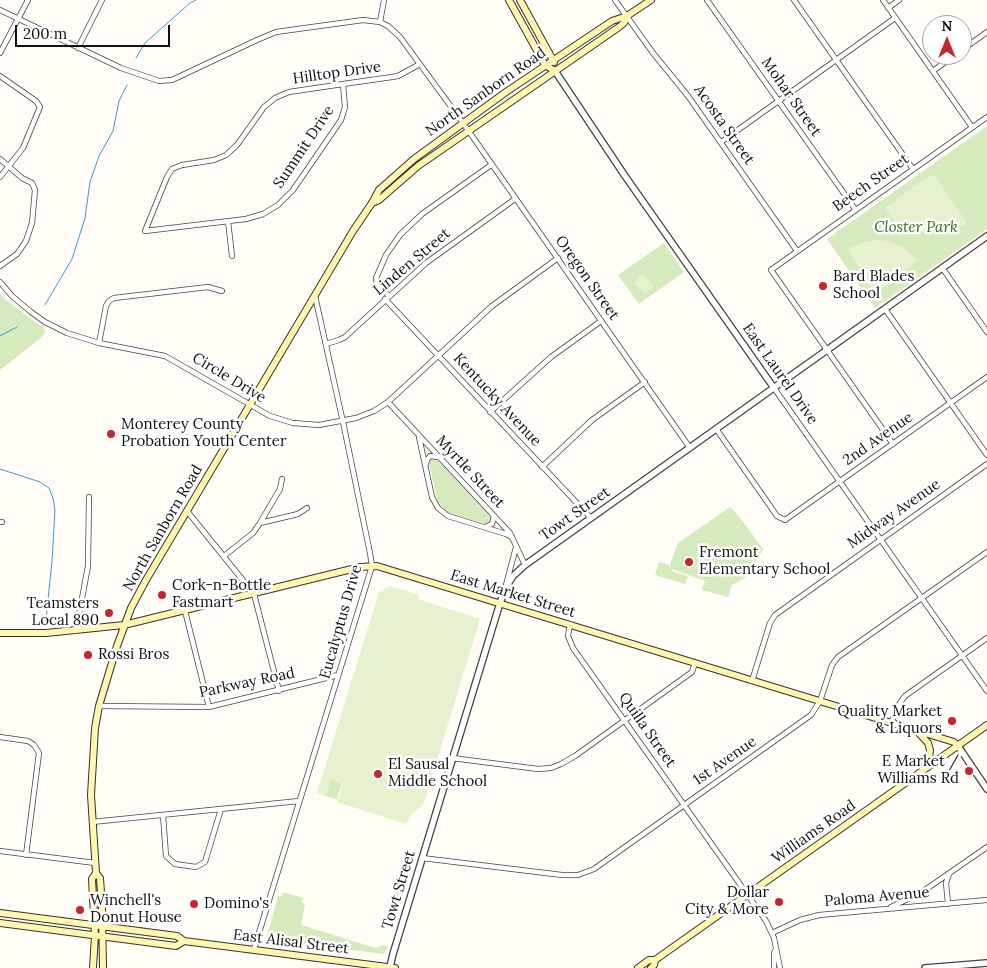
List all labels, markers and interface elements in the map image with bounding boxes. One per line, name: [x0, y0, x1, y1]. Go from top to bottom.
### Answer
scale bar: [18, 15, 172, 47]
north arrow: [922, 15, 972, 65]
text: N: [942, 17, 952, 35]
text: 200 m: [23, 24, 67, 43]
street label: North Sanborn Road: [422, 44, 550, 140]
street label: Mohar Street: [757, 54, 825, 140]
street label: Hilltop Drive: [292, 58, 382, 88]
street label: Acosta Street: [690, 82, 758, 168]
street label: Summit Drive: [270, 102, 338, 192]
street label: Beech Street: [829, 150, 913, 216]
park label: Closter Park: [874, 219, 958, 237]
street label: Linden Street: [370, 225, 454, 299]
street label: Oregon Street: [551, 232, 623, 324]
place label: Bard Blades School: [833, 268, 914, 303]
marker: Bard Blades School: [817, 280, 829, 292]
street label: East Laurel Drive: [738, 320, 822, 428]
street label: Circle Drive: [189, 349, 269, 407]
street label: Kentucky Avenue: [449, 350, 545, 450]
street label: 2nd Avenue: [840, 408, 916, 470]
place label: Monterey County Probation Youth Center: [121, 416, 286, 451]
marker: Monterey County Probation Youth Center: [105, 428, 117, 440]
street label: Myrtle Street: [432, 432, 508, 512]
street label: North Sanborn Road: [120, 462, 206, 594]
street label: Midway Avenue: [844, 475, 944, 553]
street label: Towt Street: [536, 483, 614, 545]
place label: Fremont Elementary School: [699, 544, 830, 579]
marker: Fremont Elementary School: [683, 556, 695, 568]
street label: Eucalyptus Drive: [316, 563, 366, 681]
street label: East Market Street: [448, 566, 578, 622]
place label: Cork-n-Bottle Fastmart: [172, 577, 271, 612]
marker: Cork-n-Bottle Fastmart: [156, 589, 168, 601]
place label: Teamsters Local 890: [27, 595, 99, 630]
marker: Teamsters Local 890: [103, 607, 115, 619]
place label: Rossi Bros: [98, 646, 169, 664]
marker: Rossi Bros: [82, 649, 94, 661]
street label: Parkway Road: [198, 664, 296, 702]
street label: Quilla Street: [615, 689, 679, 771]
place label: Quality Market & Liquors: [837, 703, 942, 738]
marker: Quality Market & Liquors: [946, 715, 958, 727]
street label: 1st Avenue: [690, 733, 760, 789]
place label: E Market / Williams Rd: [877, 753, 959, 788]
place label: El Sausal Middle School: [388, 756, 487, 791]
marker: E Market / Williams Rd: [963, 765, 975, 777]
marker: El Sausal Middle School: [372, 768, 384, 780]
street label: Williams Road: [769, 796, 859, 868]
street label: Towt Street: [378, 848, 420, 932]
street label: Paloma Avenue: [824, 883, 930, 911]
place label: Dollar City & More: [685, 884, 769, 919]
place label: Winchell's Donut House: [90, 892, 182, 927]
place label: Domino's: [204, 895, 269, 913]
marker: Dollar City & More: [773, 896, 785, 908]
marker: Domino's: [188, 898, 200, 910]
marker: Winchell's Donut House: [74, 904, 86, 916]
street label: East Alisal Street: [232, 926, 350, 958]

